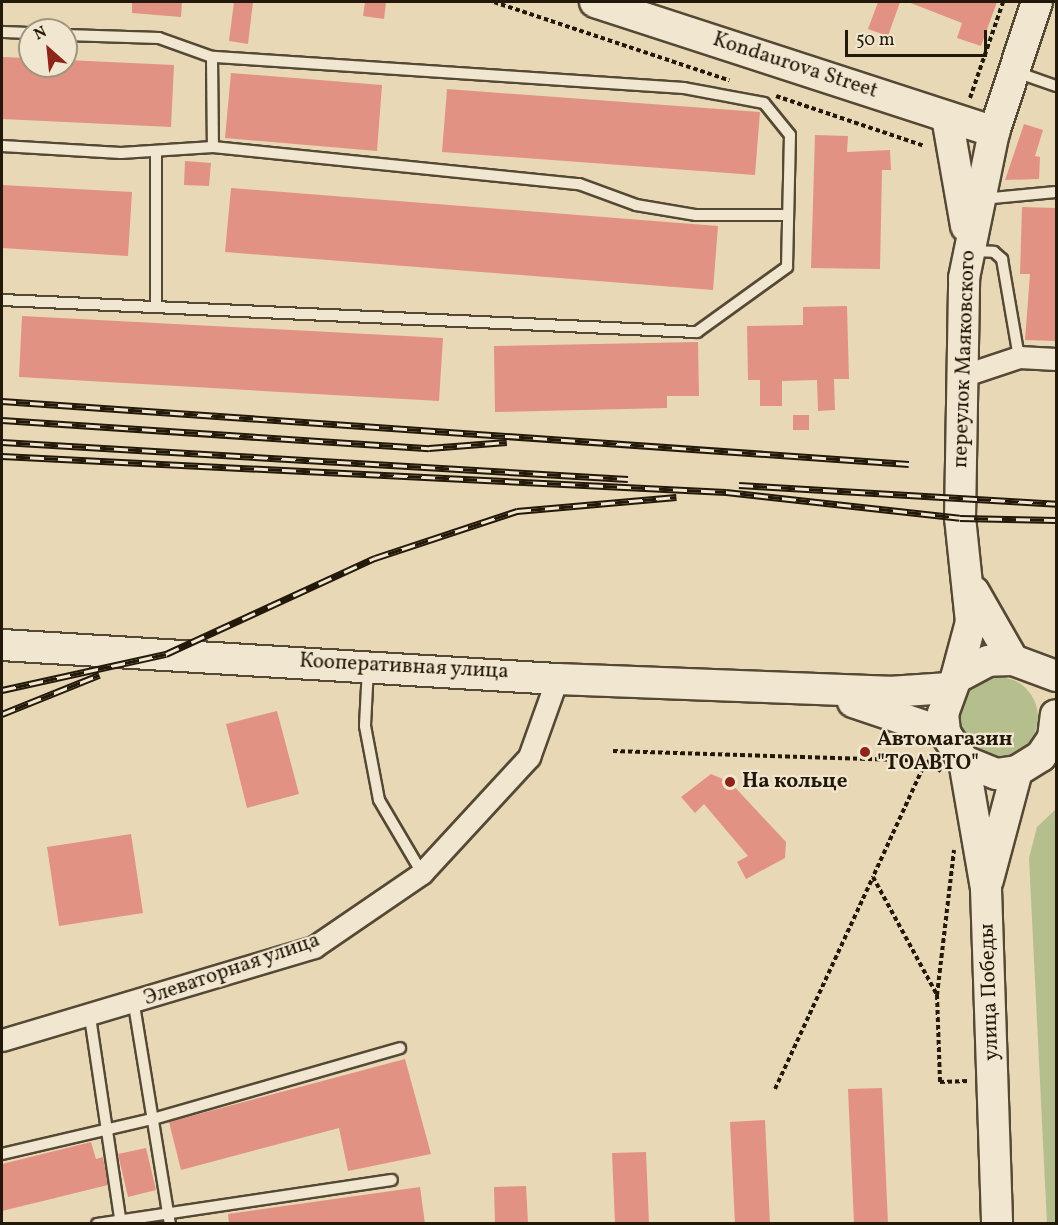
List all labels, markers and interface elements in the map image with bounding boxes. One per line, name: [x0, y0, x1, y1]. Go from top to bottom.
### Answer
north arrow: [18, 18, 78, 78]
scale bar: [848, 18, 990, 56]
text: N: [31, 21, 51, 46]
street label: Kondaurova Street: [709, 27, 881, 105]
text: 50 m: [856, 28, 895, 53]
street label: переулок Маяковского: [949, 250, 981, 468]
street label: Кооперативная улица: [298, 649, 510, 685]
place label: Автомагазин "ТОАВТО": [877, 727, 1013, 777]
marker: Автомагазин "ТОАВТО": [858, 745, 872, 759]
place label: На кольце: [742, 769, 847, 795]
marker: На кольце: [723, 775, 737, 789]
street label: улица Победы: [975, 923, 1005, 1061]
street label: Элеваторная улица: [140, 928, 324, 1012]

